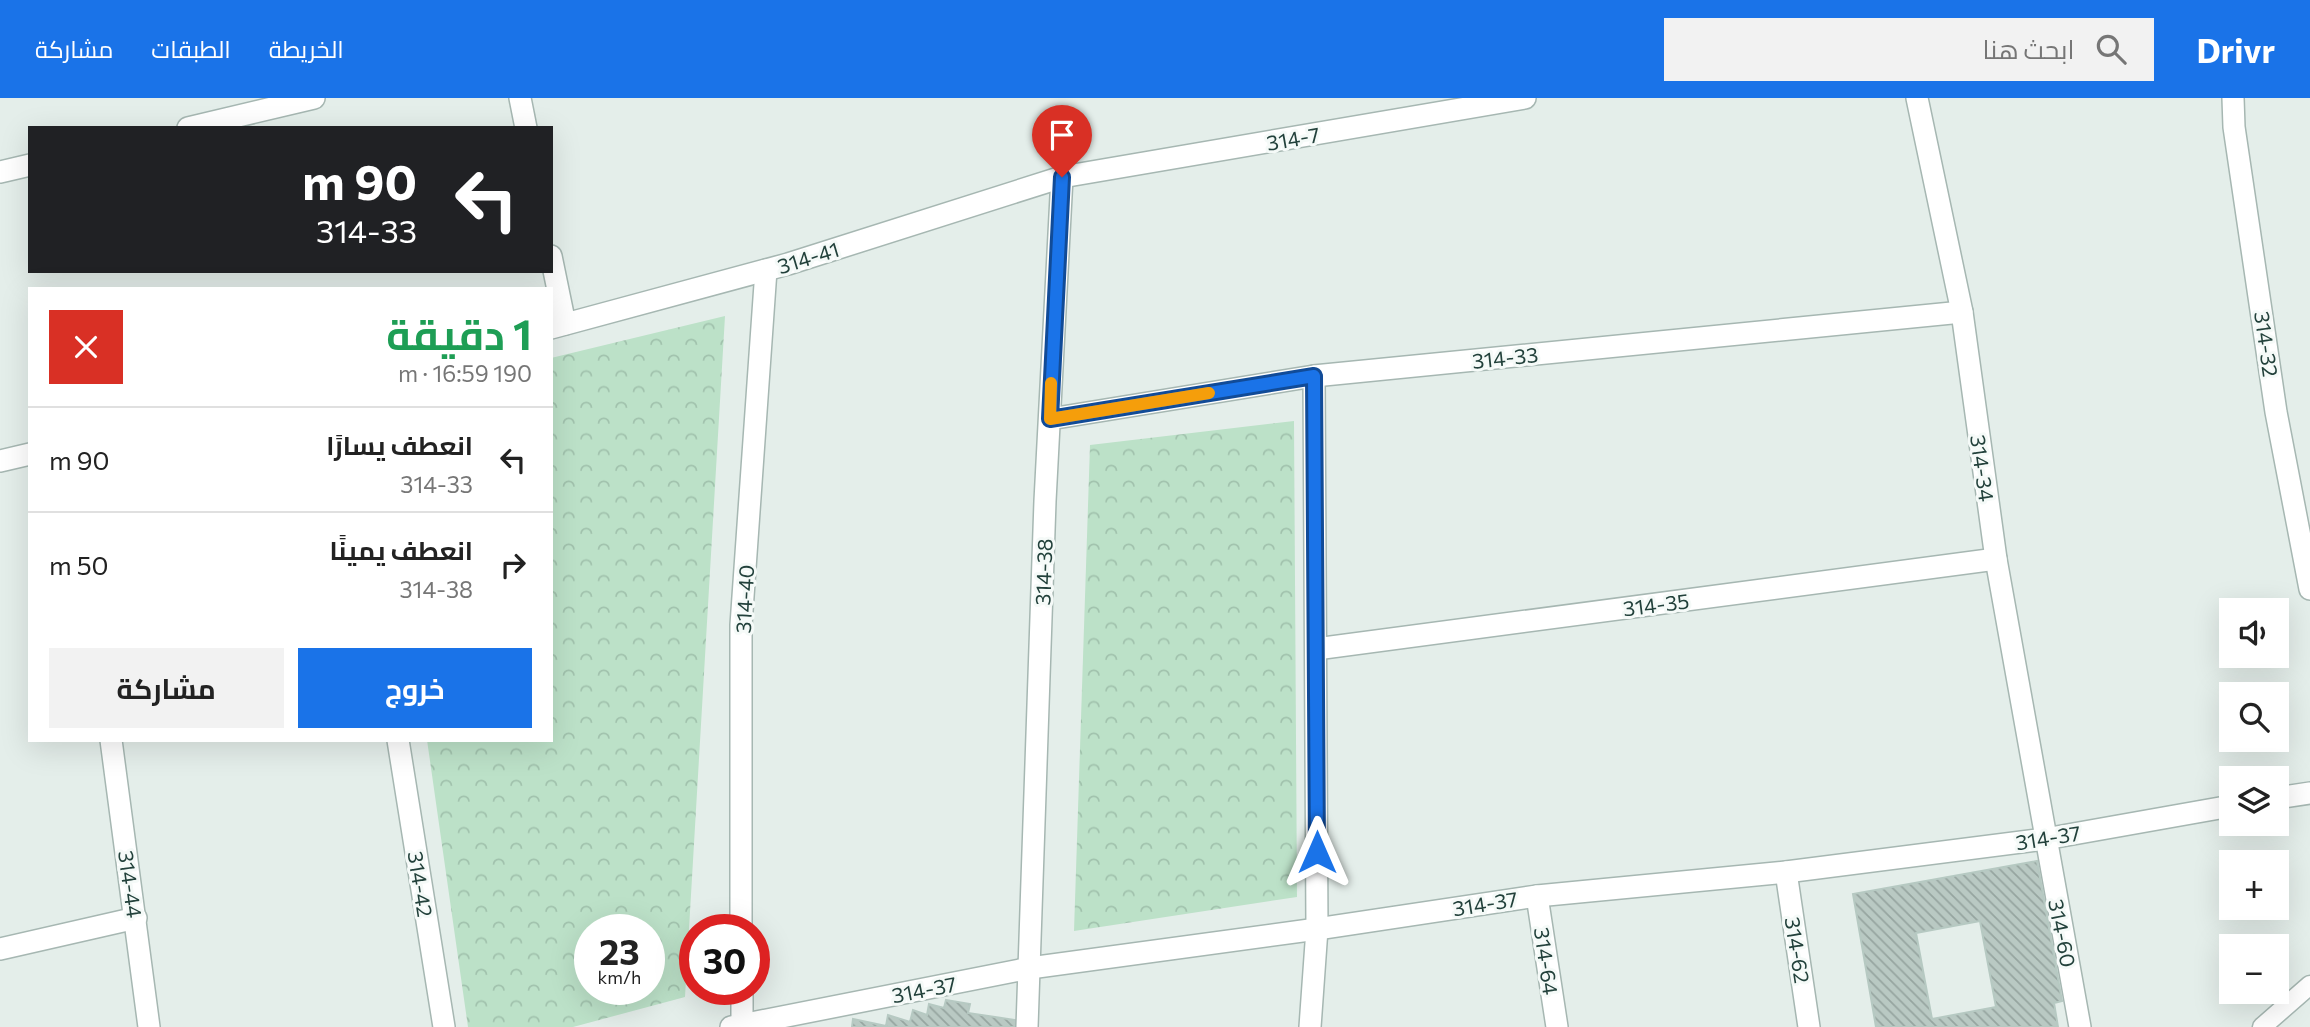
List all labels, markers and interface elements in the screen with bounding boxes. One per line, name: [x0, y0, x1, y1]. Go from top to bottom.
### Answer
search box: [1664, 18, 2154, 81]
text: Drivr: [2196, 29, 2275, 70]
icon: search: [2092, 30, 2130, 68]
text: ابحث هنا: [1983, 33, 2074, 64]
text: مشاركة: [35, 34, 113, 63]
text: الطبقات: [151, 34, 231, 63]
text: الخريطة: [269, 34, 344, 63]
pin: [1032, 105, 1092, 177]
icon: arrive: [1043, 116, 1081, 154]
street label: 314-7: [1264, 121, 1322, 155]
text: 90 m: [302, 150, 417, 210]
icon: left: [441, 154, 532, 245]
text: 314-33: [316, 210, 417, 250]
street label: 314-41: [774, 236, 842, 278]
text: 1 دقيقة: [386, 307, 532, 359]
button: close: [49, 310, 123, 384]
street label: 314-32: [2250, 310, 2284, 378]
street label: 314-33: [1471, 341, 1539, 373]
text: 190 m · 16:59: [398, 359, 532, 387]
text: انعطف يسارًا: [326, 429, 473, 460]
street label: 314-34: [1966, 433, 2000, 503]
icon: left: [494, 441, 532, 479]
text: 90 m: [49, 444, 109, 475]
text: 314-33: [400, 470, 473, 498]
text: انعطف يمينًا: [329, 534, 473, 565]
street label: 314-38: [1029, 538, 1057, 606]
icon: right: [494, 546, 532, 584]
text: 50 m: [49, 549, 109, 580]
street label: 314-40: [730, 564, 758, 634]
text: 314-38: [399, 575, 473, 603]
street label: 314-35: [1621, 588, 1691, 620]
map controls: [2219, 598, 2289, 1004]
button: sound: [2219, 598, 2289, 668]
button: مشاركة: [49, 648, 284, 728]
button: خروج: [298, 648, 532, 728]
button: search: [2219, 682, 2289, 752]
button: layers: [2219, 766, 2289, 836]
position arrow: [1280, 815, 1354, 889]
street label: 314-37: [2014, 820, 2082, 854]
street label: 314-44: [114, 849, 148, 920]
street label: 314-42: [403, 849, 439, 919]
button: +: [2219, 850, 2289, 920]
street label: 314-37: [1451, 886, 1519, 920]
street label: 314-60: [2044, 897, 2082, 969]
speed limit sign: 30: [679, 914, 770, 1005]
street label: 314-62: [1780, 915, 1816, 985]
street label: 314-64: [1530, 926, 1564, 997]
text: 23: [599, 929, 640, 972]
button: −: [2219, 934, 2289, 1004]
text: km/h: [598, 966, 641, 988]
street label: 314-37: [890, 970, 958, 1008]

